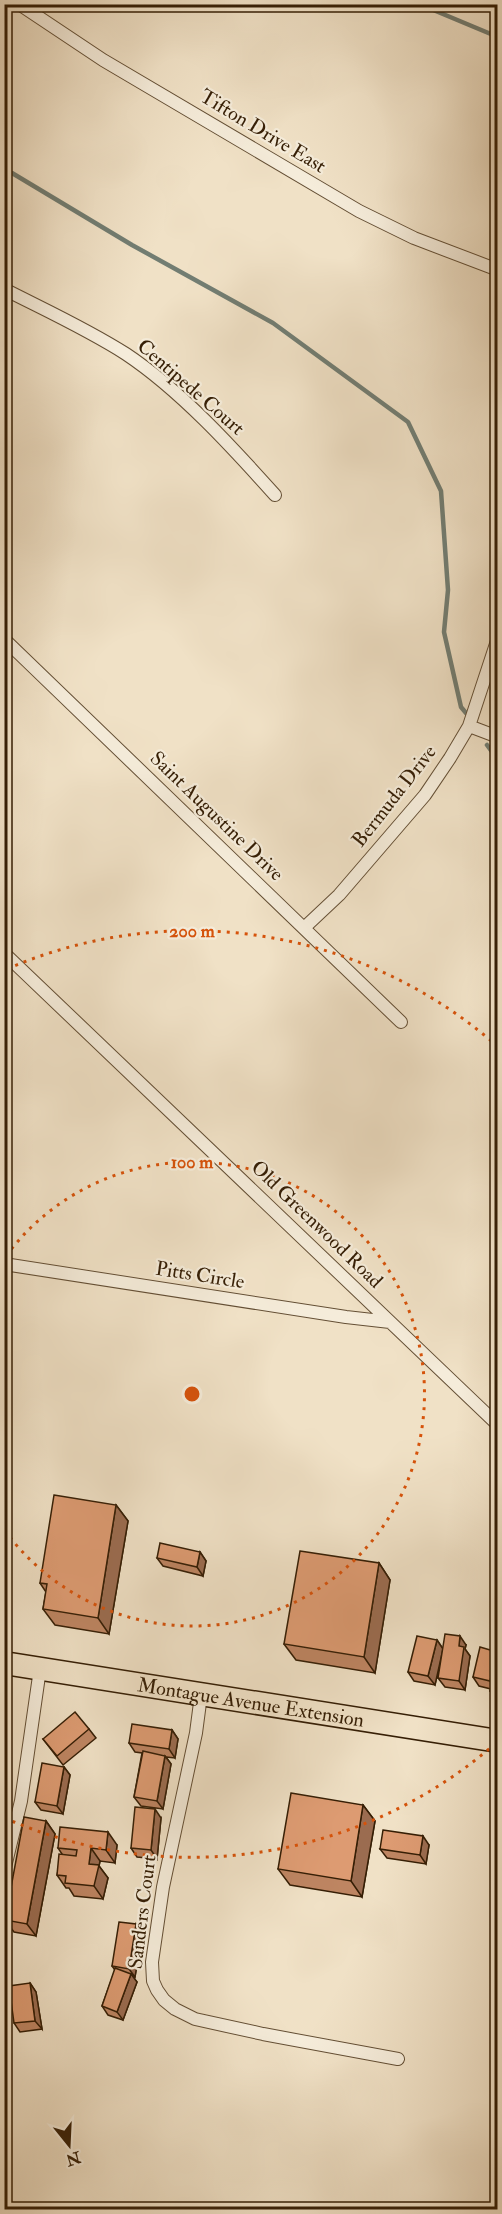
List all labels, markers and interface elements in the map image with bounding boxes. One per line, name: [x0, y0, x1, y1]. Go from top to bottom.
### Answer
street label: Tifton Drive East: [195, 83, 331, 179]
street label: Centipede Court: [131, 333, 250, 442]
street label: Bermuda Drive: [346, 740, 442, 852]
street label: Saint Augustine Drive: [145, 746, 289, 886]
text: 200 m: [169, 920, 216, 943]
text: 100 m: [171, 1151, 214, 1174]
street label: Old Greenwood Road: [246, 1155, 388, 1293]
street label: Pitts Circle: [154, 1256, 246, 1294]
centre of rings: [182, 1384, 202, 1404]
street label: Montague Avenue Extension: [136, 1672, 366, 1732]
street label: Sanders Court: [123, 1853, 161, 1971]
north arrow: [39, 2115, 99, 2175]
text: N: [63, 2146, 84, 2170]

